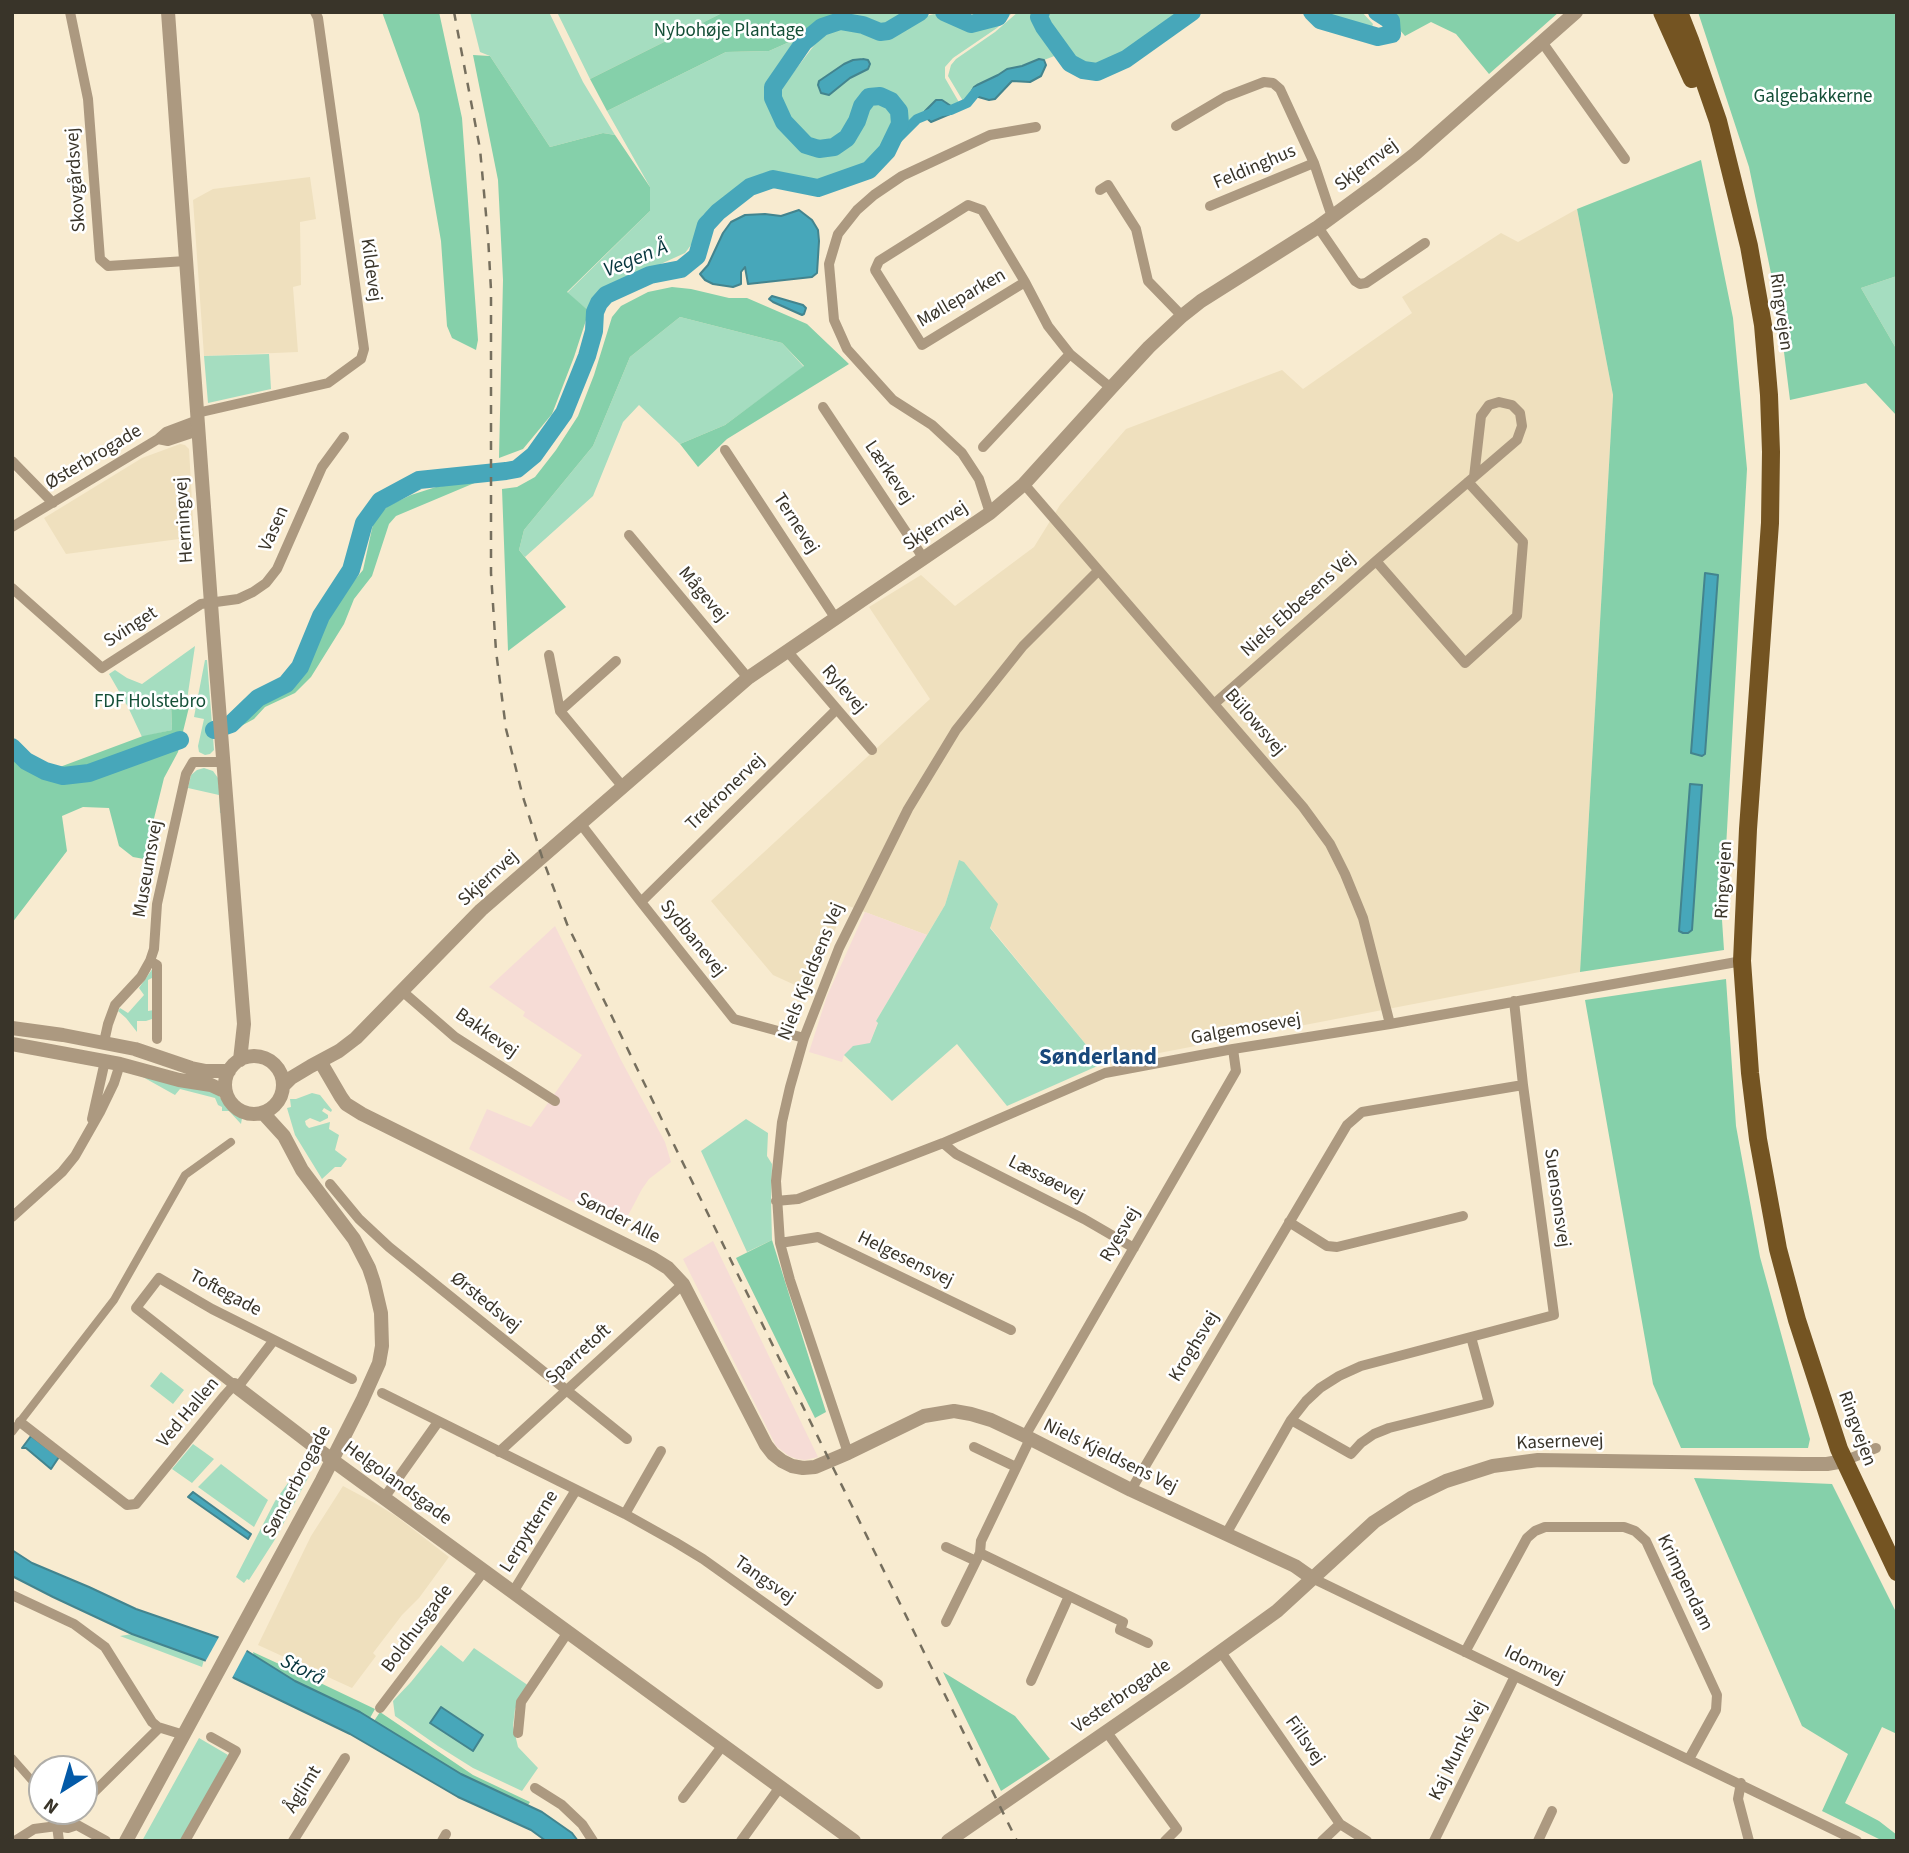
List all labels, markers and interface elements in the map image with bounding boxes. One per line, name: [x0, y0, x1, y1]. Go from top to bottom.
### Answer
park label: Nybohøje Plantage: [654, 21, 804, 43]
park label: Galgebakkerne: [1753, 87, 1873, 109]
street label: Skovgårdsvej: [62, 127, 92, 233]
street label: Skjernvej: [1331, 135, 1403, 197]
street label: Feldinghus: [1210, 140, 1300, 196]
water label: Vegen Å: [600, 236, 672, 284]
street label: Kildevej: [354, 237, 386, 303]
street label: Mølleparken: [914, 264, 1010, 334]
street label: Ringvejen: [1763, 272, 1797, 352]
street label: Østerbrogade: [42, 420, 146, 496]
street label: Lærkevej: [858, 437, 918, 509]
street label: Herningvej: [171, 476, 199, 564]
street label: Ternevej: [767, 489, 823, 559]
street label: Skjernvej: [899, 497, 973, 557]
street label: Vasen: [255, 503, 295, 555]
street label: Niels Ebbesens Vej: [1237, 547, 1361, 663]
street label: Mågevej: [672, 563, 732, 627]
street label: Svinget: [100, 602, 162, 654]
street label: Rylevej: [816, 661, 870, 719]
street label: Bülowsvej: [1219, 685, 1289, 761]
park label: FDF Holstebro: [94, 692, 206, 714]
street label: Trekronervej: [682, 750, 770, 836]
street label: Museumsvej: [129, 819, 169, 919]
street label: Ringvejen: [1712, 840, 1738, 920]
street label: Skjernvej: [454, 846, 524, 912]
street label: Sydbanevej: [654, 896, 730, 982]
street label: Niels Kjeldsens Vej: [774, 900, 850, 1044]
street label: Bakkevej: [450, 1004, 522, 1064]
street label: Galgemosevej: [1189, 1009, 1303, 1051]
district label: Sønderland: [1039, 1045, 1157, 1073]
street label: Suensonsvej: [1538, 1147, 1574, 1249]
street label: Læssøevej: [1004, 1151, 1088, 1209]
street label: Sønder Alle: [572, 1188, 664, 1250]
street label: Ryesvej: [1096, 1203, 1146, 1267]
street label: Helgesensvej: [853, 1227, 957, 1293]
street label: Toftegade: [185, 1266, 265, 1322]
street label: Ørstedsvej: [445, 1268, 525, 1338]
street label: Kroghsvej: [1165, 1307, 1225, 1387]
street label: Sparretoft: [542, 1320, 616, 1390]
street label: Ved Hallen: [153, 1373, 225, 1453]
street label: Ringvejen: [1832, 1388, 1880, 1470]
street label: Niels Kjeldsens Vej: [1039, 1415, 1181, 1499]
street label: Sønderbrogade: [259, 1422, 337, 1542]
street label: Kasernevej: [1516, 1430, 1604, 1456]
street label: Helgolandsgade: [338, 1437, 456, 1531]
street label: Lerpytterne: [496, 1487, 564, 1577]
street label: Krimpendam: [1651, 1531, 1717, 1635]
street label: Tangsvej: [729, 1552, 799, 1610]
street label: Boldhusgade: [378, 1580, 458, 1678]
street label: Idomvej: [1500, 1642, 1568, 1690]
water label: Storå: [276, 1650, 328, 1692]
street label: Vesterbrogade: [1068, 1655, 1176, 1739]
street label: Kaj Munks Vej: [1425, 1697, 1493, 1805]
street label: Fiilsvej: [1279, 1712, 1329, 1770]
north arrow: [28, 1755, 98, 1825]
street label: Åglimt: [281, 1762, 327, 1818]
text: N: [38, 1791, 64, 1820]

